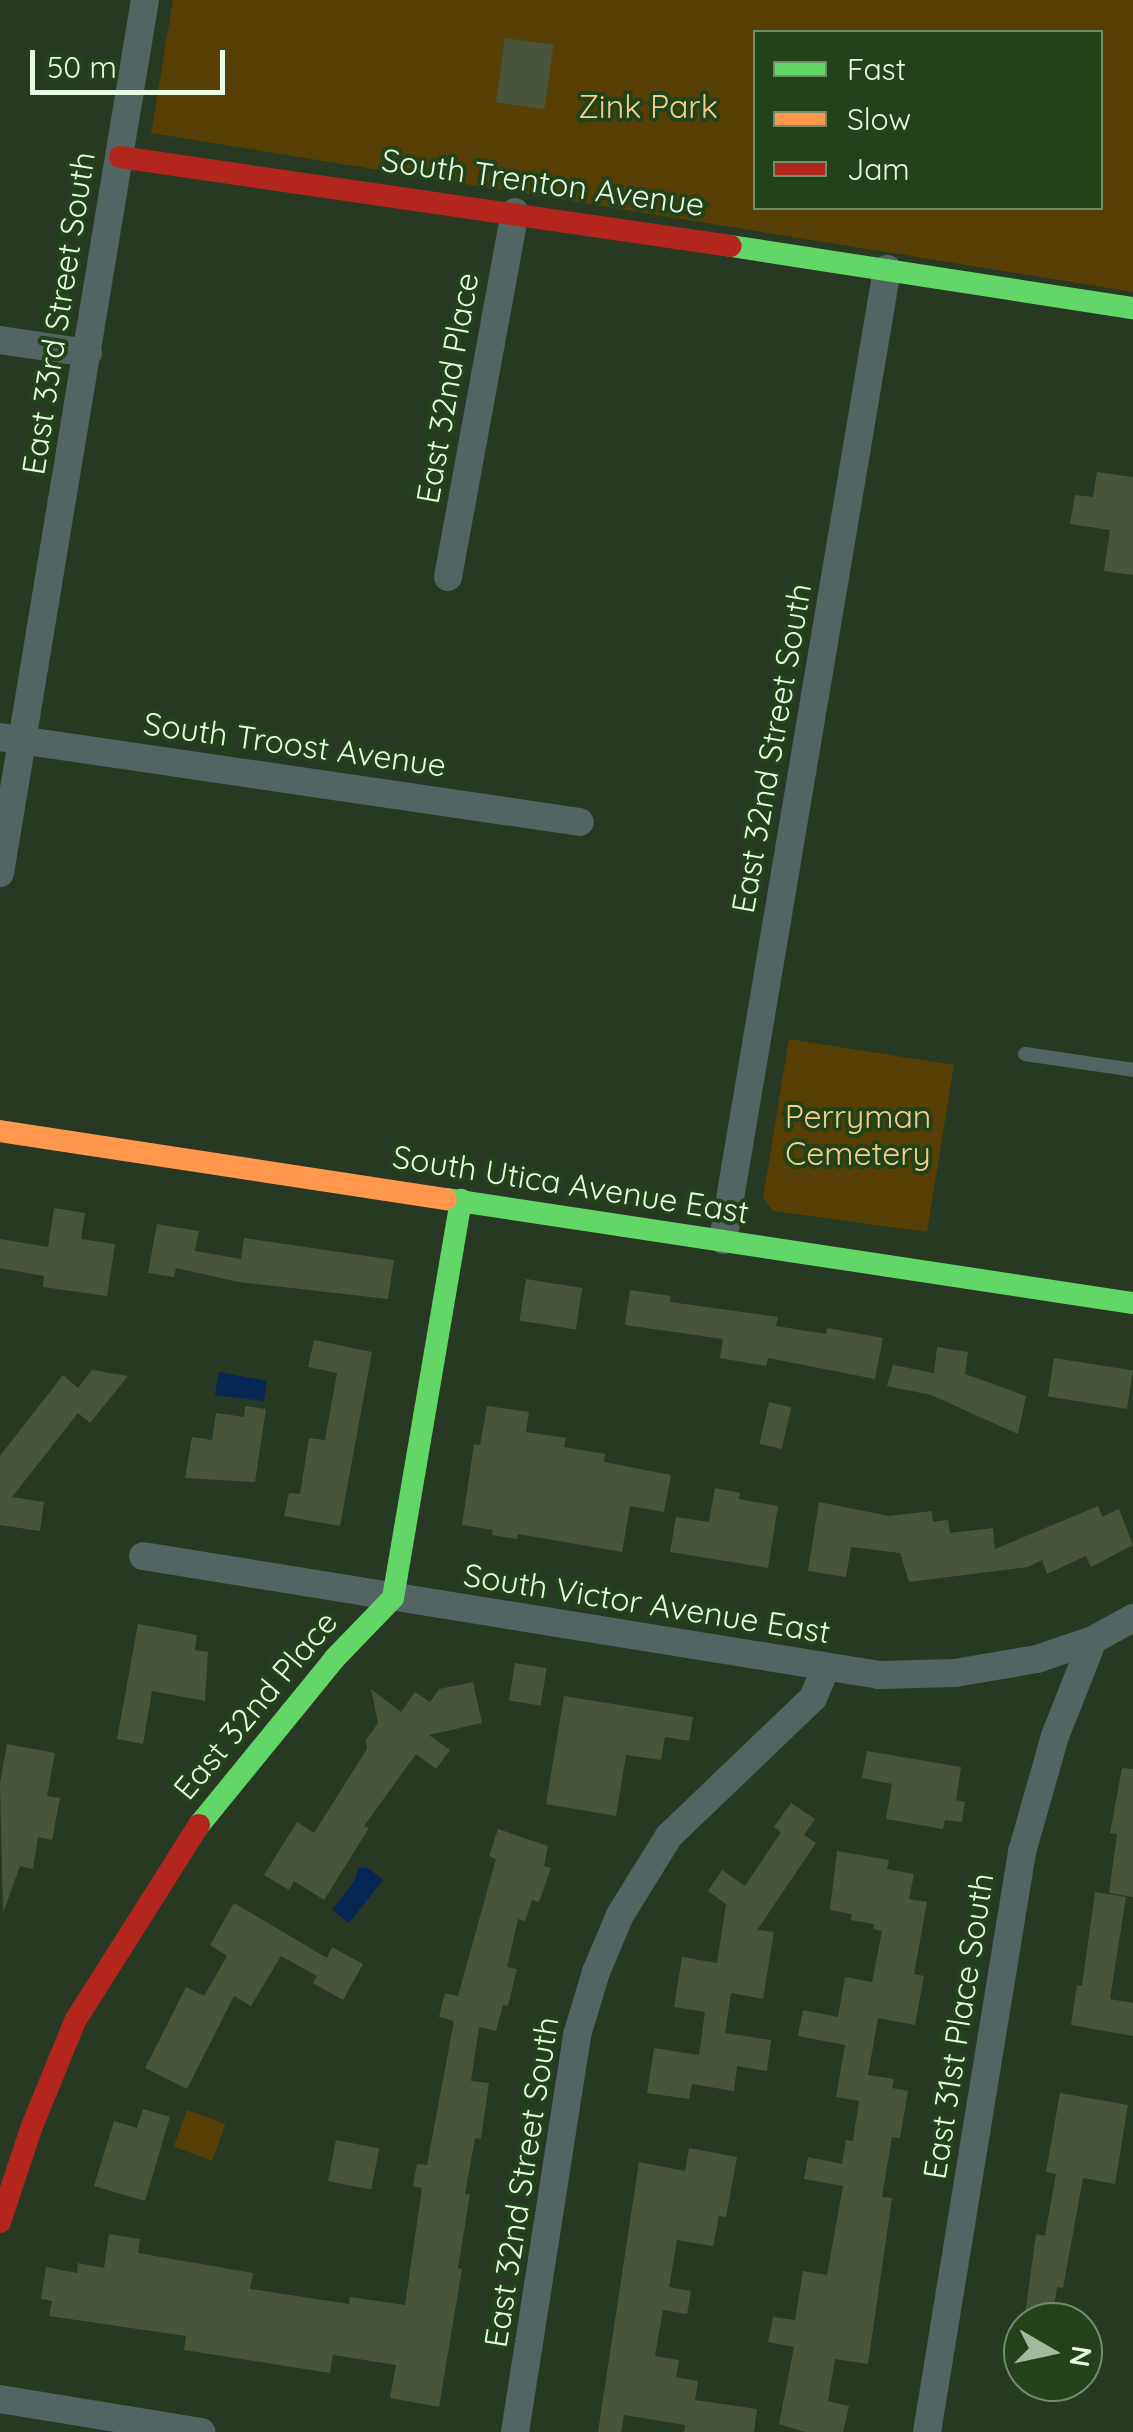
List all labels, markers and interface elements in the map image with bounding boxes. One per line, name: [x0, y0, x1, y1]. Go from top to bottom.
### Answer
scale bar: [35, 30, 230, 92]
legend: [753, 30, 1103, 210]
text: 50 m: [47, 48, 117, 86]
text: Fast: [847, 50, 906, 88]
park label: Zink Park: [578, 87, 718, 125]
text: Slow: [847, 100, 911, 138]
street label: South Trenton Avenue: [379, 140, 707, 224]
street label: East 33rd Street South: [14, 149, 102, 477]
text: Jam: [847, 150, 910, 188]
street label: East 32nd Place: [408, 270, 486, 506]
street label: East 32nd Street South: [723, 580, 819, 916]
street label: South Troost Avenue: [141, 704, 449, 784]
park label: Perryman Cemetery: [785, 1098, 931, 1173]
street label: South Utica Avenue East: [390, 1137, 752, 1231]
street label: South Victor Avenue East: [461, 1555, 833, 1651]
street label: East 32nd Place: [165, 1603, 345, 1807]
street label: East 31st Place South: [915, 1870, 1001, 2182]
street label: East 32nd Street South: [476, 2014, 566, 2350]
north arrow: [1003, 2302, 1103, 2402]
text: N: [1062, 2344, 1100, 2369]

